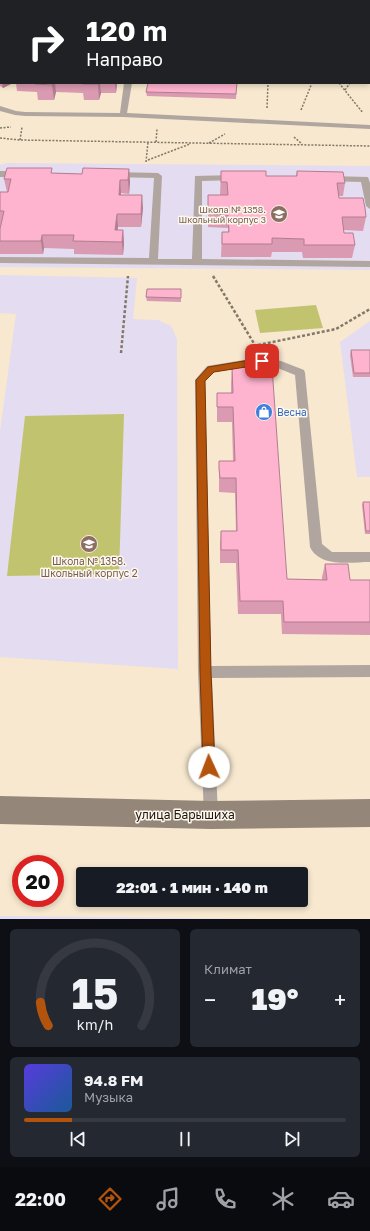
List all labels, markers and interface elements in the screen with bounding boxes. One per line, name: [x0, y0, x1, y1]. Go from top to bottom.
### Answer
text: 120 m: [86, 14, 167, 47]
icon: right: [20, 16, 72, 68]
text: Направо: [86, 48, 163, 70]
place label: Школа № 1358. Школьный корпус 3: [179, 204, 266, 225]
school or university icon: Школа № 1358. Школьный корпус 3: [269, 204, 289, 224]
pin: [245, 344, 279, 378]
icon: arrive: [251, 350, 273, 372]
shop icon: Весна: [254, 402, 274, 422]
place label: Весна: [277, 406, 307, 418]
school or university icon: Школа № 1358. Школьный корпус 2: [79, 534, 99, 554]
place label: Школа № 1358. Школьный корпус 2: [40, 555, 138, 579]
position arrow: [188, 746, 230, 788]
street label: улица Барышиха: [135, 807, 235, 822]
speed limit sign: 20: [12, 855, 64, 907]
text: 22:01 · 1 мин · 140 m: [116, 878, 268, 896]
text: Климат: [204, 961, 252, 977]
text: 15: [72, 968, 118, 1018]
text: 19°: [251, 981, 299, 1017]
text: −: [204, 986, 216, 1013]
text: +: [334, 986, 346, 1013]
text: km/h: [77, 1016, 113, 1033]
text: 94.8 FM: [84, 1071, 143, 1089]
text: Музыка: [84, 1089, 133, 1105]
icon: previous: [67, 1128, 89, 1150]
icon: pause: [174, 1128, 196, 1150]
icon: next: [281, 1128, 303, 1150]
icon: directions: [96, 1185, 124, 1213]
icon: music: [154, 1185, 182, 1213]
icon: phone: [211, 1185, 239, 1213]
icon: climate: [269, 1185, 297, 1213]
icon: car: [327, 1185, 355, 1213]
text: 22:00: [15, 1188, 66, 1210]

